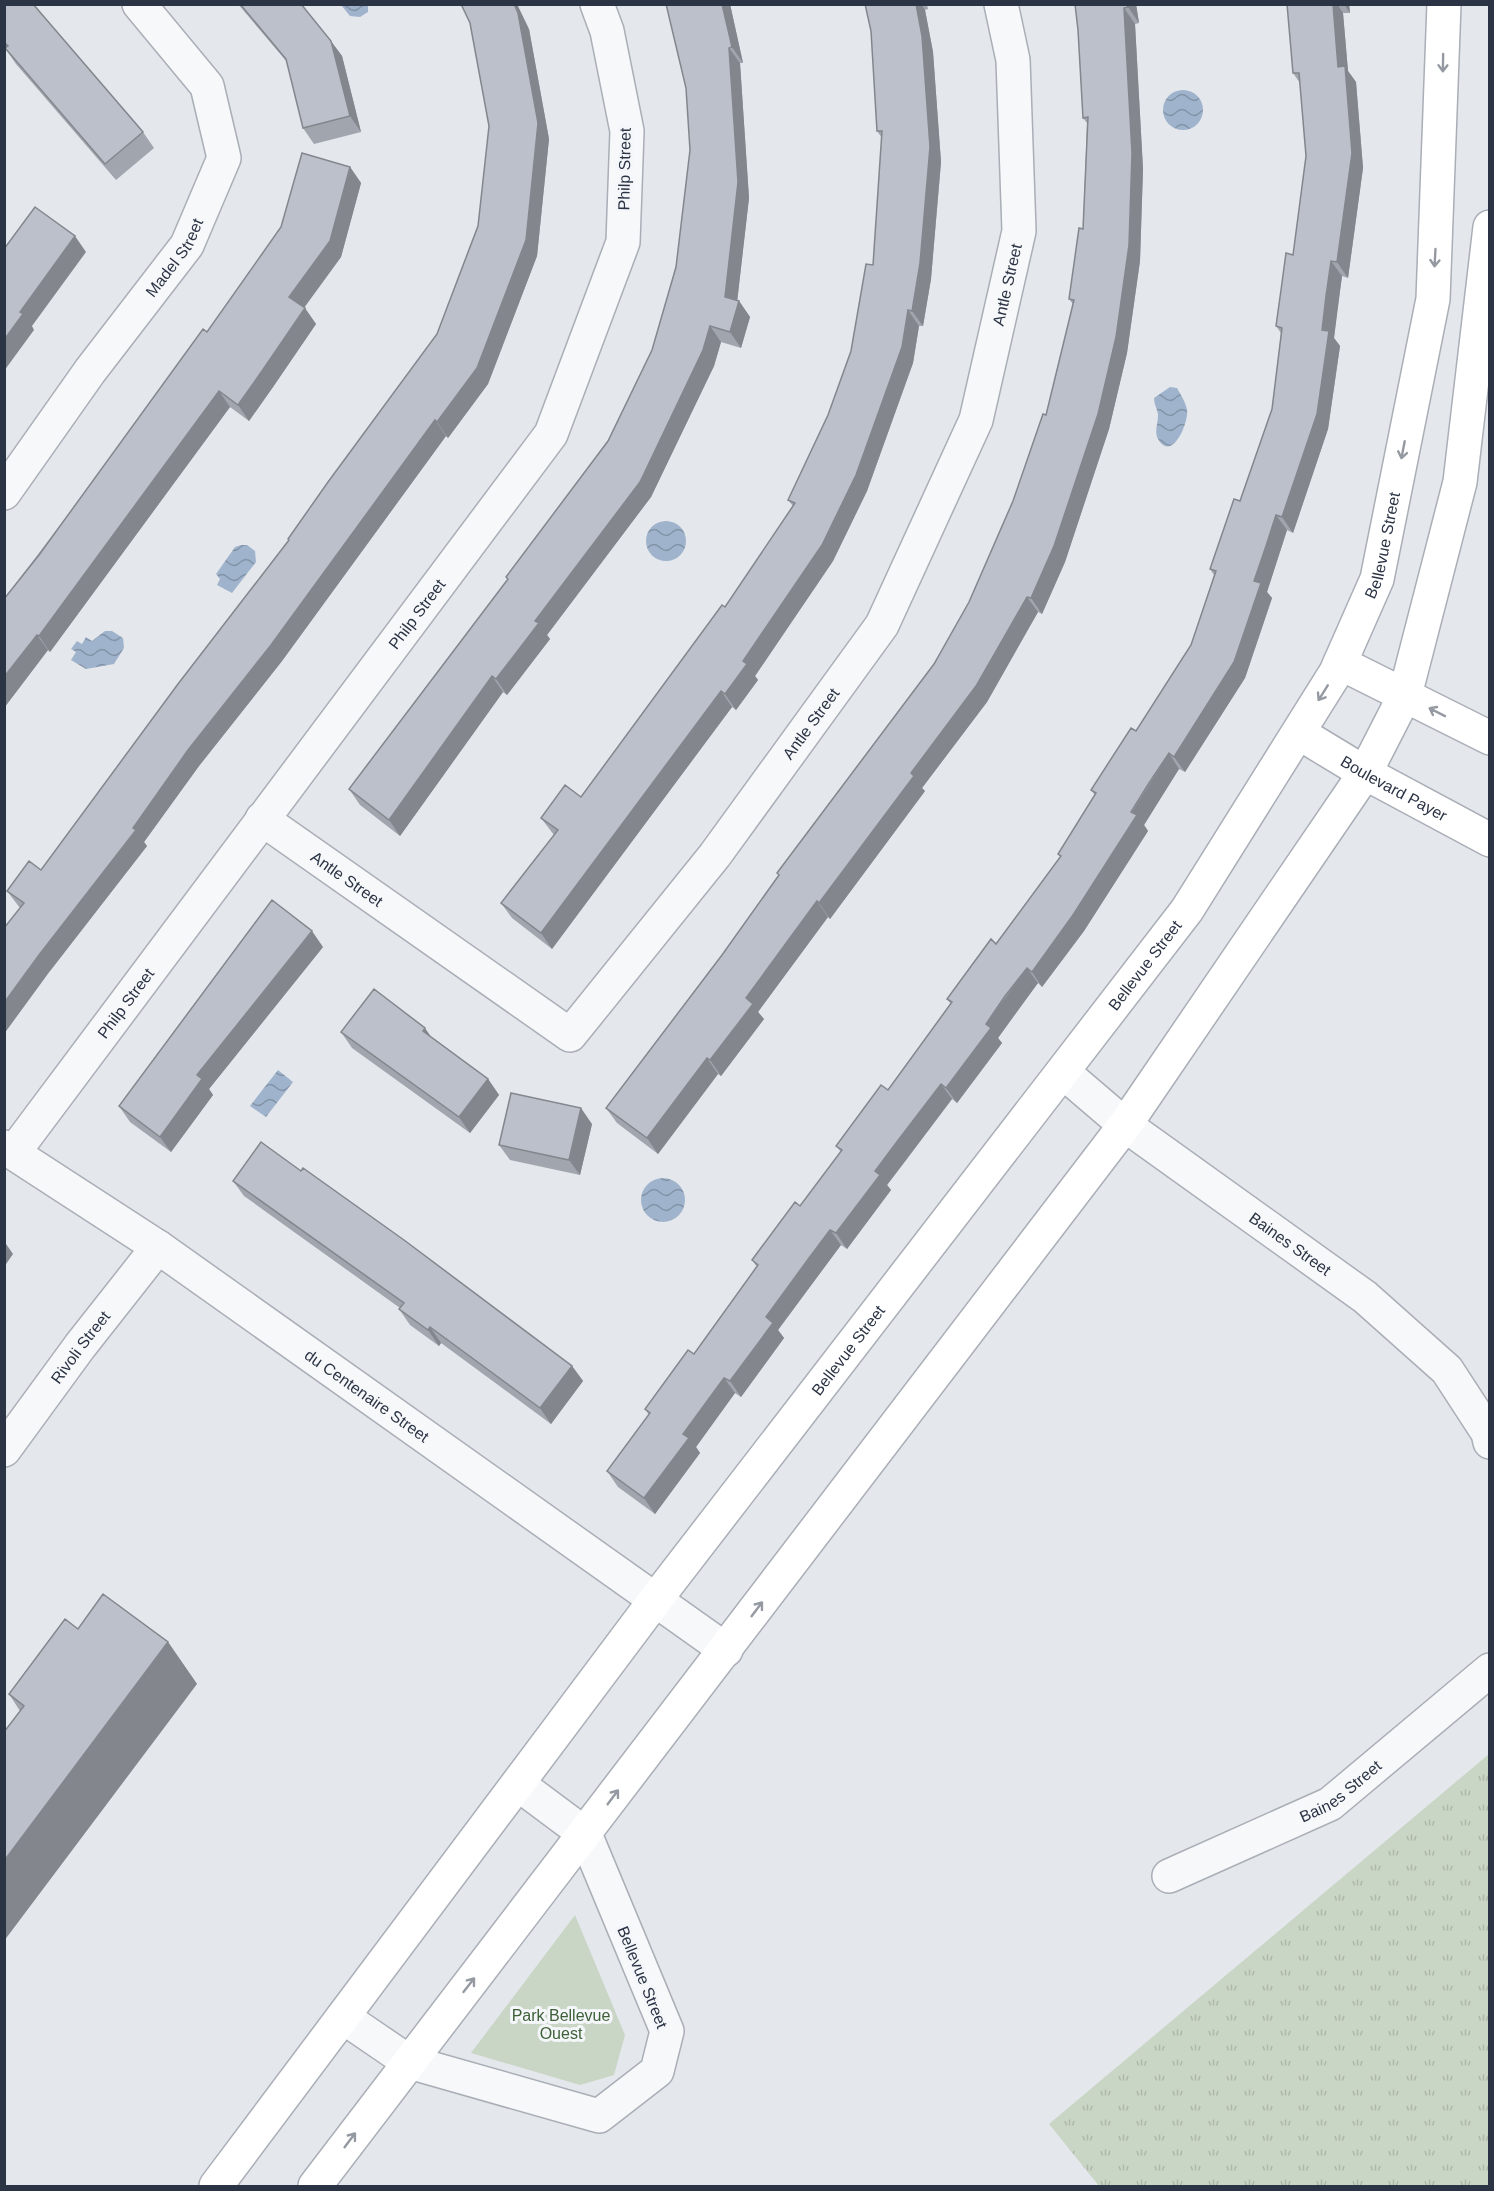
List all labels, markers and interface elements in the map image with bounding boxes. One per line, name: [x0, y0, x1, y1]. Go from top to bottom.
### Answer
one-way arrow: [1437, 52, 1448, 72]
street label: Philp Street: [615, 127, 634, 211]
street label: Madel Street: [142, 215, 206, 300]
street label: Antle Street: [990, 241, 1025, 327]
one-way arrow: [1429, 247, 1440, 267]
one-way arrow: [1397, 440, 1408, 459]
street label: Bellevue Street: [1362, 490, 1403, 601]
street label: Philp Street: [385, 575, 449, 652]
street label: Antle Street: [780, 684, 843, 763]
one-way arrow: [1317, 684, 1329, 701]
one-way arrow: [1429, 705, 1447, 717]
street label: Boulevard Payer: [1338, 752, 1450, 825]
street label: Antle Street: [308, 848, 386, 910]
street label: Bellevue Street: [1105, 917, 1185, 1014]
street label: Philp Street: [94, 965, 158, 1042]
street label: Baines Street: [1246, 1209, 1335, 1279]
street label: Bellevue Street: [808, 1302, 889, 1398]
street label: Rivoli Street: [48, 1307, 114, 1387]
street label: du Centenaire Street: [302, 1346, 432, 1446]
one-way arrow: [750, 1601, 763, 1617]
street label: Baines Street: [1297, 1757, 1385, 1825]
one-way arrow: [607, 1790, 620, 1806]
street label: Bellevue Street: [614, 1924, 671, 2031]
one-way arrow: [462, 1977, 475, 1993]
park label: Park Bellevue Ouest: [512, 2007, 610, 2042]
one-way arrow: [343, 2132, 356, 2148]

